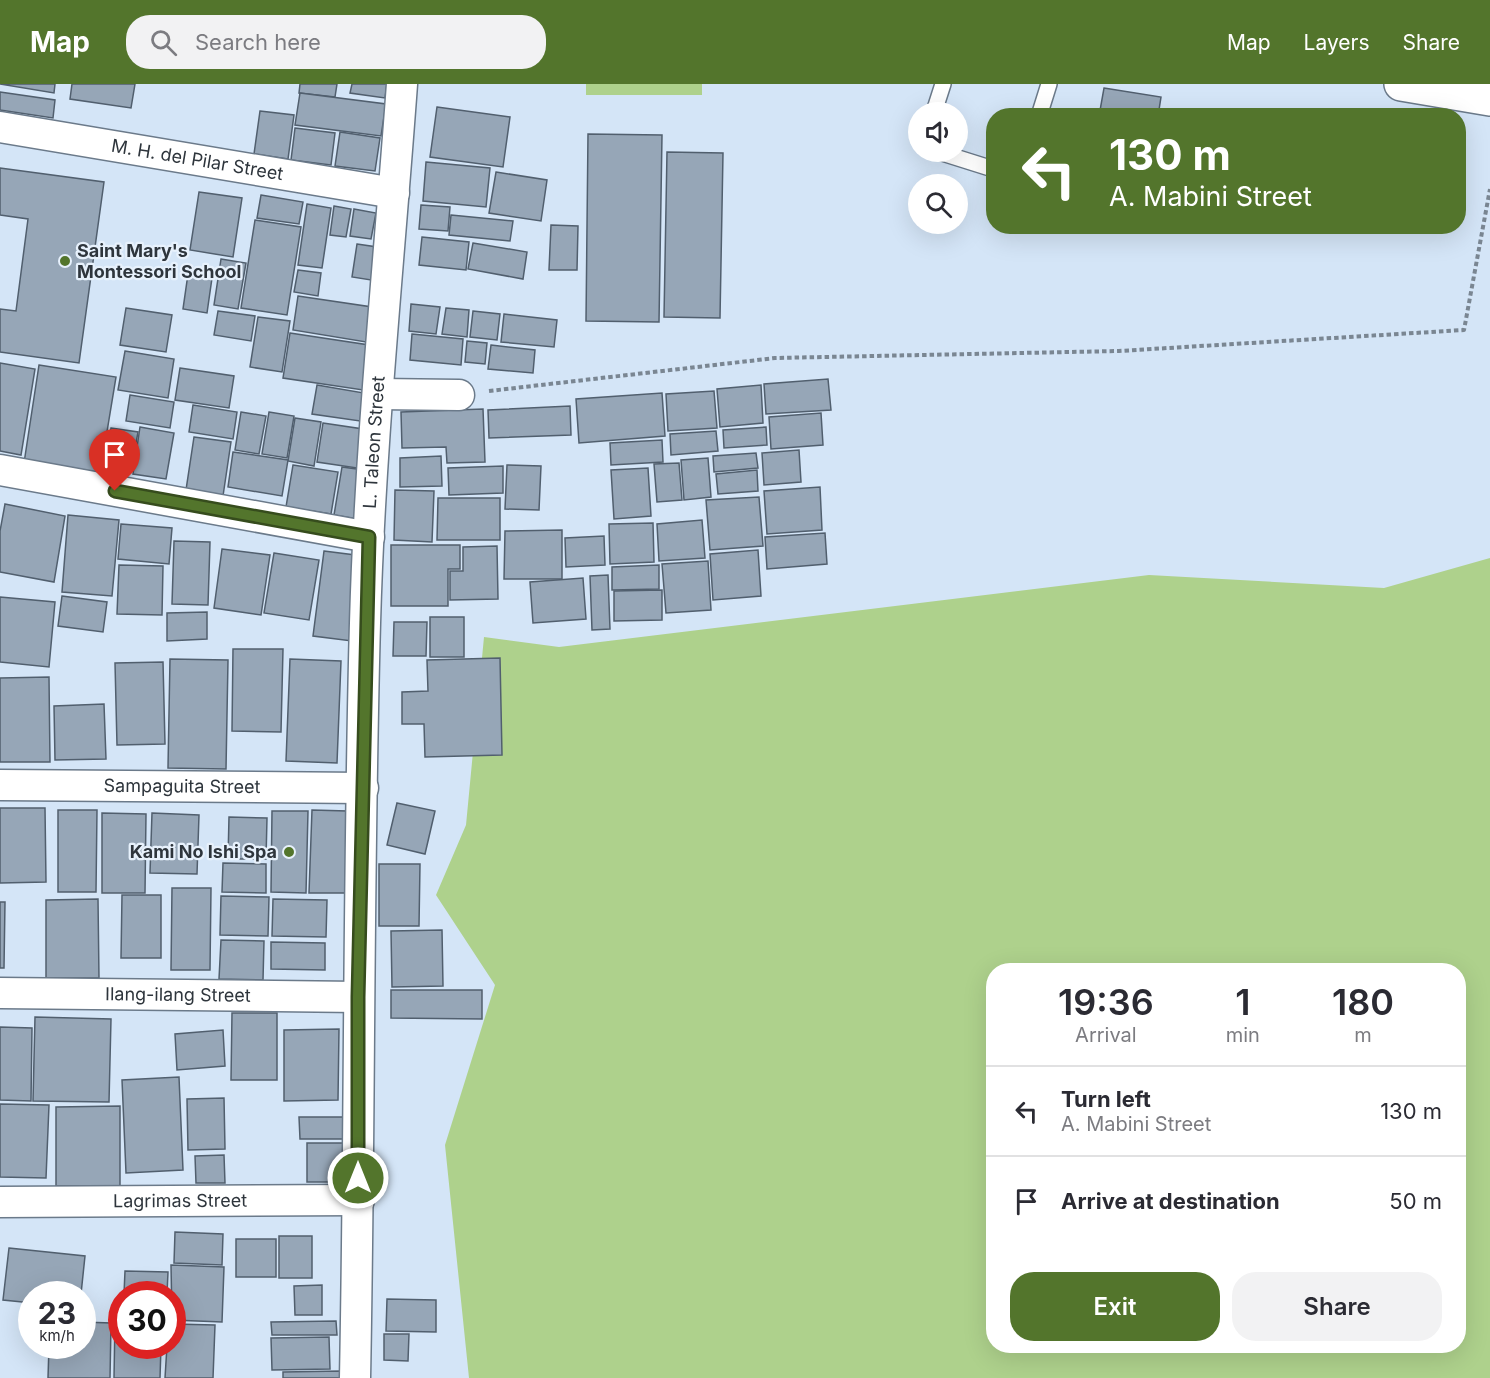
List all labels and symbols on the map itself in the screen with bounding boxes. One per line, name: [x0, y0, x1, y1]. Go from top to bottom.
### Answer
street label: M. H. del Pilar Street: [110, 135, 285, 184]
place label: Saint Mary's Montessori School: [77, 240, 242, 282]
marker: Saint Mary's Montessori School: [58, 254, 72, 268]
street label: L. Taleon Street: [359, 375, 389, 509]
pin: [89, 429, 140, 491]
street label: Sampaguita Street: [104, 775, 261, 797]
place label: Kami No Ishi Spa: [130, 841, 277, 862]
marker: Kami No Ishi Spa: [282, 845, 296, 859]
street label: Ilang-ilang Street: [105, 983, 251, 1006]
position arrow: [326, 1146, 390, 1210]
street label: Lagrimas Street: [113, 1190, 247, 1211]
speed limit sign: 30: [108, 1281, 186, 1359]

